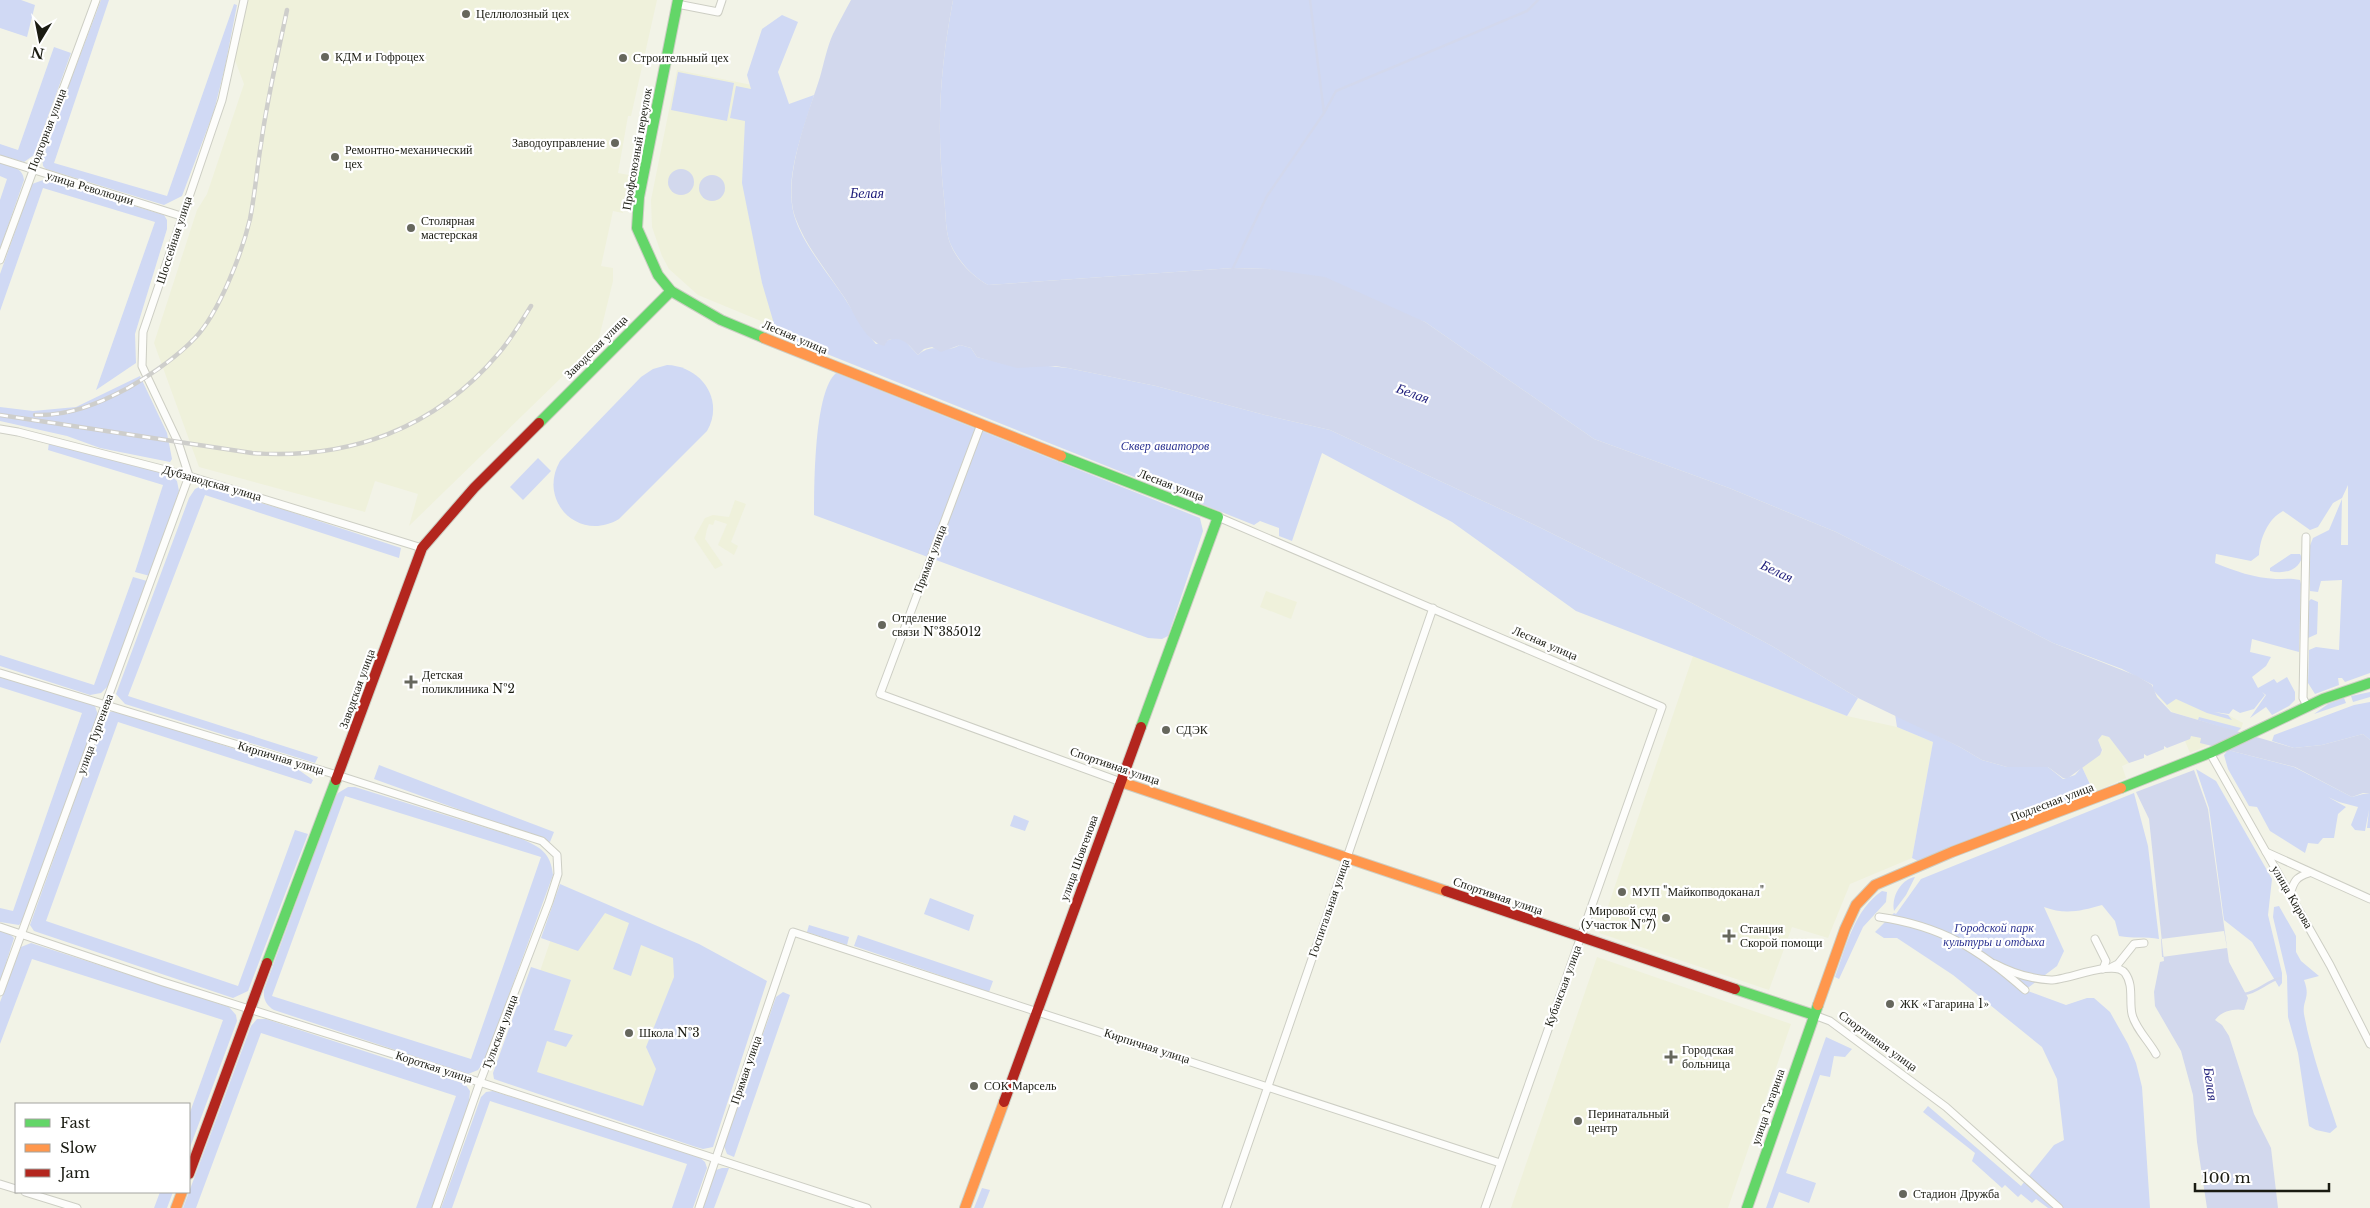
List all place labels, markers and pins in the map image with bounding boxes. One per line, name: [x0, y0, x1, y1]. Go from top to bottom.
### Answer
place label: Целлюлозный цех: [476, 6, 569, 21]
marker: Целлюлозный цех: [460, 8, 472, 20]
place label: КДМ и Гофроцех: [335, 49, 424, 64]
place label: Строительный цех: [633, 50, 729, 65]
marker: КДМ и Гофроцех: [319, 51, 331, 63]
marker: Строительный цех: [617, 52, 629, 64]
place label: Заводоуправление: [512, 135, 605, 150]
marker: Заводоуправление: [609, 137, 621, 149]
place label: Ремонтно-механический цех: [345, 142, 473, 171]
marker: Ремонтно-механический цех: [329, 151, 341, 163]
place label: Столярная мастерская: [421, 213, 478, 242]
marker: Столярная мастерская: [405, 222, 417, 234]
place label: Отделение связи №385012: [892, 610, 981, 639]
marker: Отделение связи №385012: [876, 619, 888, 631]
place label: Детская поликлиника №2: [422, 667, 515, 696]
marker: Детская поликлиника №2: [404, 675, 418, 689]
place label: СДЭК: [1176, 722, 1209, 737]
marker: СДЭК: [1160, 724, 1172, 736]
place label: МУП "Майкопводоканал": [1632, 884, 1764, 899]
marker: МУП "Майкопводоканал": [1616, 886, 1628, 898]
place label: Мировой суд (Участок №7): [1581, 903, 1656, 932]
marker: Мировой суд (Участок №7): [1660, 912, 1672, 924]
place label: Станция Скорой помощи: [1740, 921, 1823, 950]
marker: Станция Скорой помощи: [1722, 929, 1736, 943]
place label: ЖК «Гагарина 1»: [1900, 996, 1989, 1011]
marker: ЖК «Гагарина 1»: [1884, 998, 1896, 1010]
place label: Школа №3: [639, 1025, 700, 1040]
marker: Школа №3: [623, 1027, 635, 1039]
place label: Городская больница: [1682, 1042, 1734, 1071]
marker: Городская больница: [1664, 1050, 1678, 1064]
place label: СОК Марсель: [984, 1078, 1057, 1093]
marker: СОК Марсель: [968, 1080, 980, 1092]
place label: Перинатальный центр: [1588, 1106, 1670, 1135]
marker: Перинатальный центр: [1572, 1115, 1584, 1127]
place label: Стадион Дружба: [1913, 1186, 2000, 1201]
marker: Стадион Дружба: [1897, 1188, 1909, 1200]

